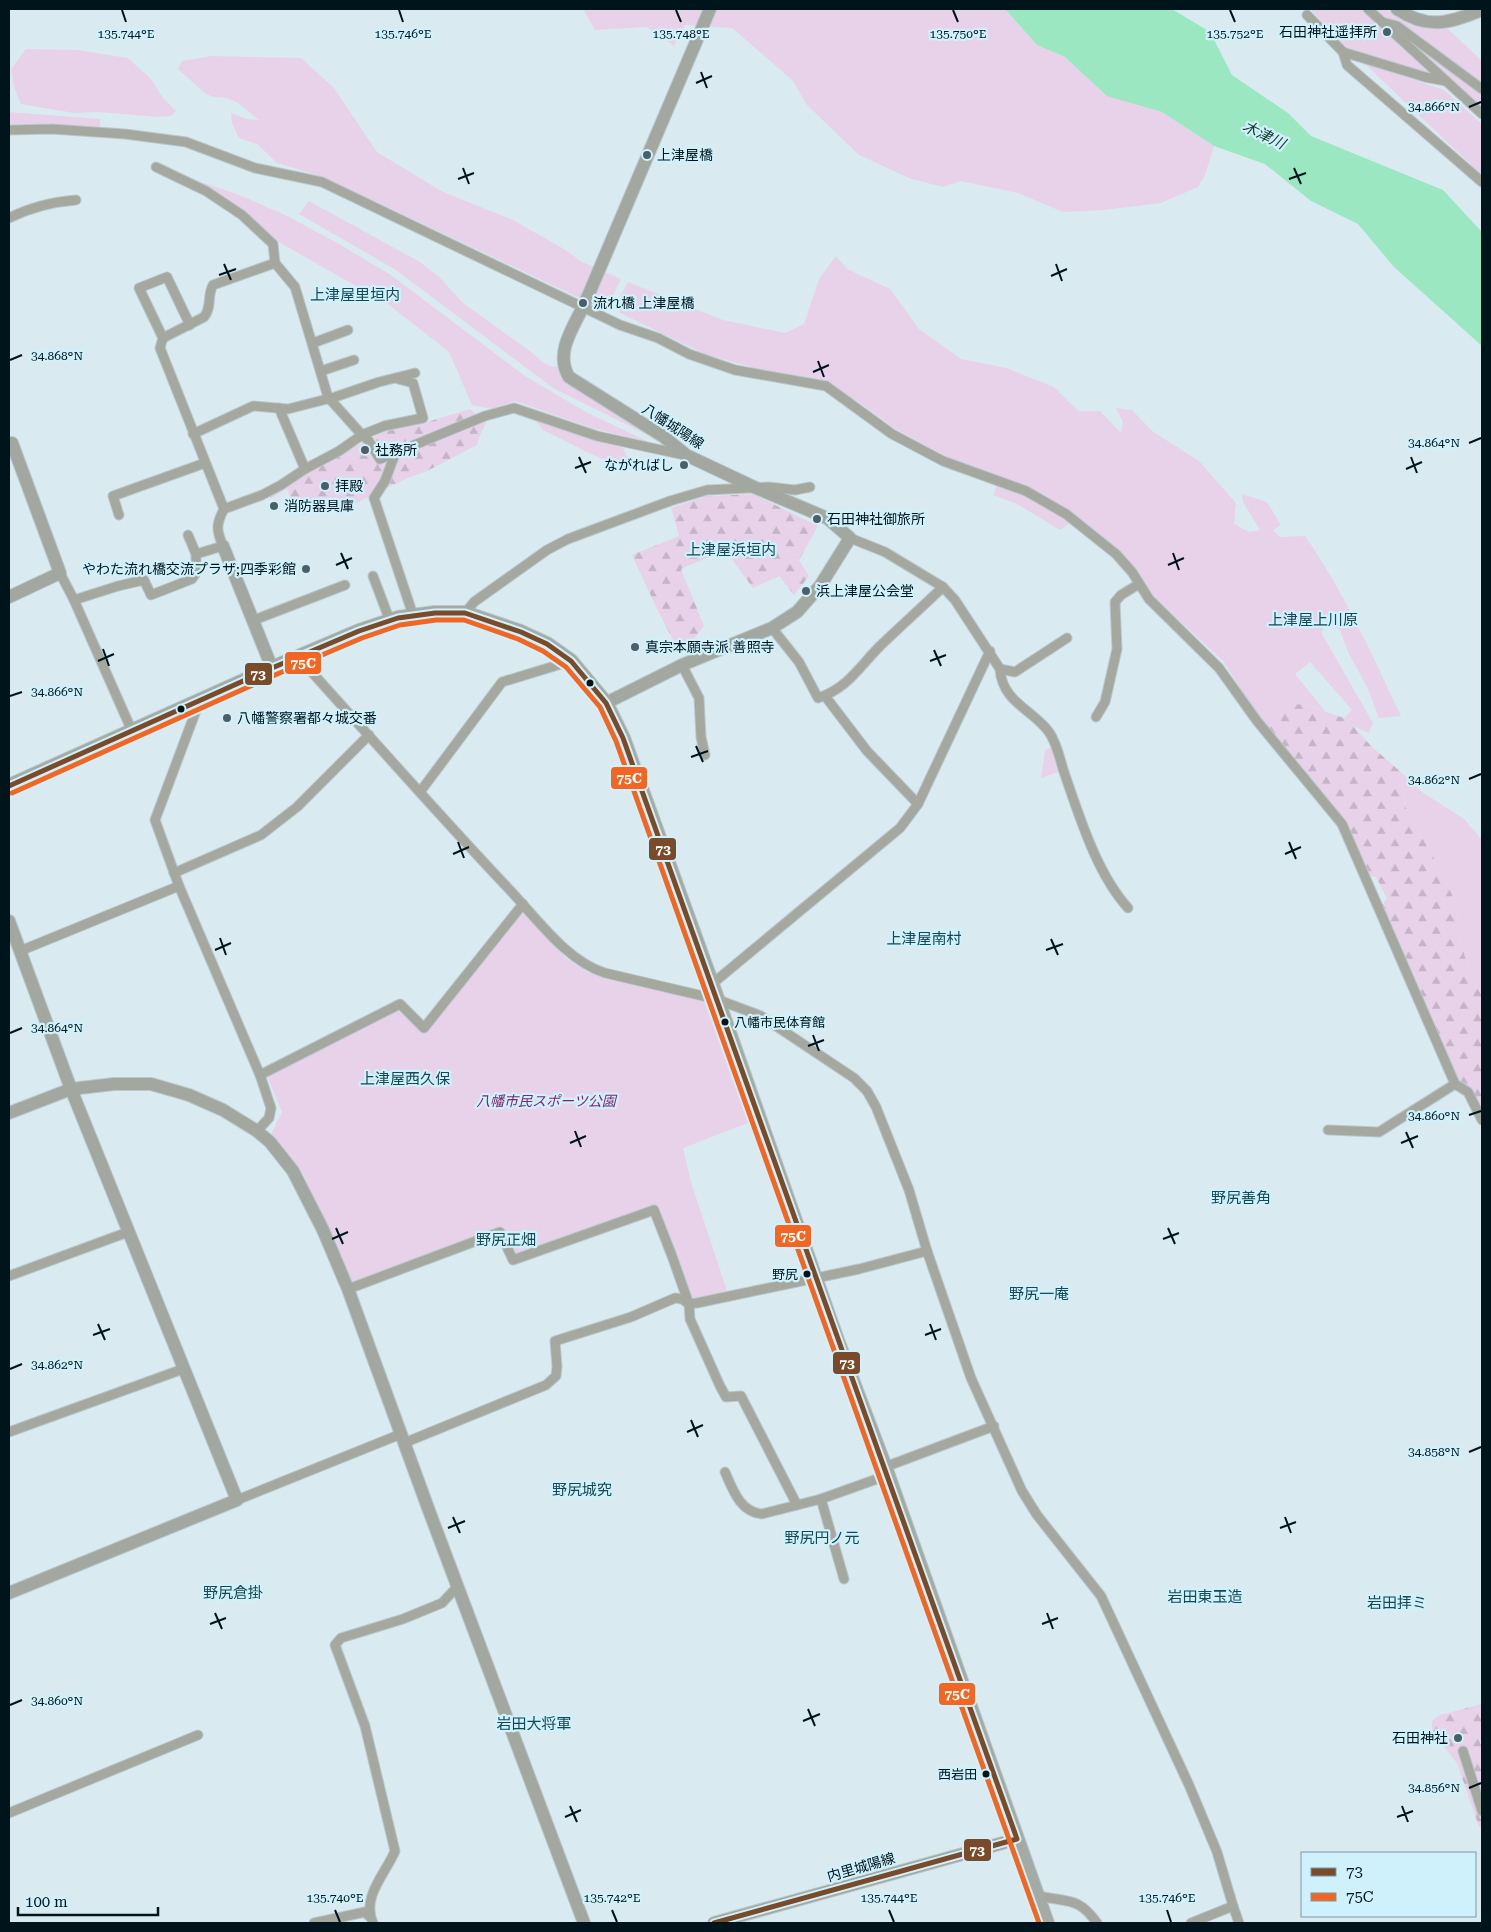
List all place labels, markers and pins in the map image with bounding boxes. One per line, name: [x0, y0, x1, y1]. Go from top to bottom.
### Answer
place label: 石田神社遥拝所: [1279, 24, 1377, 40]
marker: 石田神社遥拝所: [1381, 26, 1393, 38]
place label: 上津屋橋: [657, 147, 713, 163]
marker: 上津屋橋: [641, 149, 653, 161]
place label: 流れ橋 上津屋橋: [593, 295, 695, 311]
marker: 流れ橋 上津屋橋: [577, 297, 589, 309]
place label: 社務所: [375, 442, 417, 458]
marker: 社務所: [359, 444, 371, 456]
place label: ながればし: [604, 457, 674, 473]
marker: ながればし: [678, 459, 690, 471]
place label: 拝殿: [335, 478, 363, 494]
marker: 拝殿: [319, 480, 331, 492]
place label: 消防器具庫: [284, 498, 354, 514]
marker: 消防器具庫: [268, 500, 280, 512]
place label: 石田神社御旅所: [827, 511, 925, 527]
marker: 石田神社御旅所: [811, 513, 823, 525]
place label: やわた流れ橋交流プラザ;四季彩館: [82, 561, 296, 577]
marker: やわた流れ橋交流プラザ;四季彩館: [300, 563, 312, 575]
place label: 浜上津屋公会堂: [816, 583, 914, 599]
marker: 浜上津屋公会堂: [800, 585, 812, 597]
place label: 真宗本願寺派 善照寺: [645, 639, 775, 655]
marker: 真宗本願寺派 善照寺: [629, 641, 641, 653]
unlabelled marker: [585, 678, 595, 688]
unlabelled marker: [176, 704, 186, 714]
place label: 八幡警察署都々城交番: [237, 710, 377, 726]
marker: 八幡警察署都々城交番: [221, 712, 233, 724]
place label: 八幡市民体育館: [734, 1015, 825, 1030]
marker: 八幡市民体育館: [720, 1017, 730, 1027]
place label: 野尻: [772, 1267, 798, 1282]
marker: 野尻: [802, 1269, 812, 1279]
place label: 石田神社: [1392, 1730, 1448, 1746]
marker: 石田神社: [1452, 1732, 1464, 1744]
place label: 西岩田: [938, 1767, 977, 1782]
marker: 西岩田: [981, 1769, 991, 1779]

